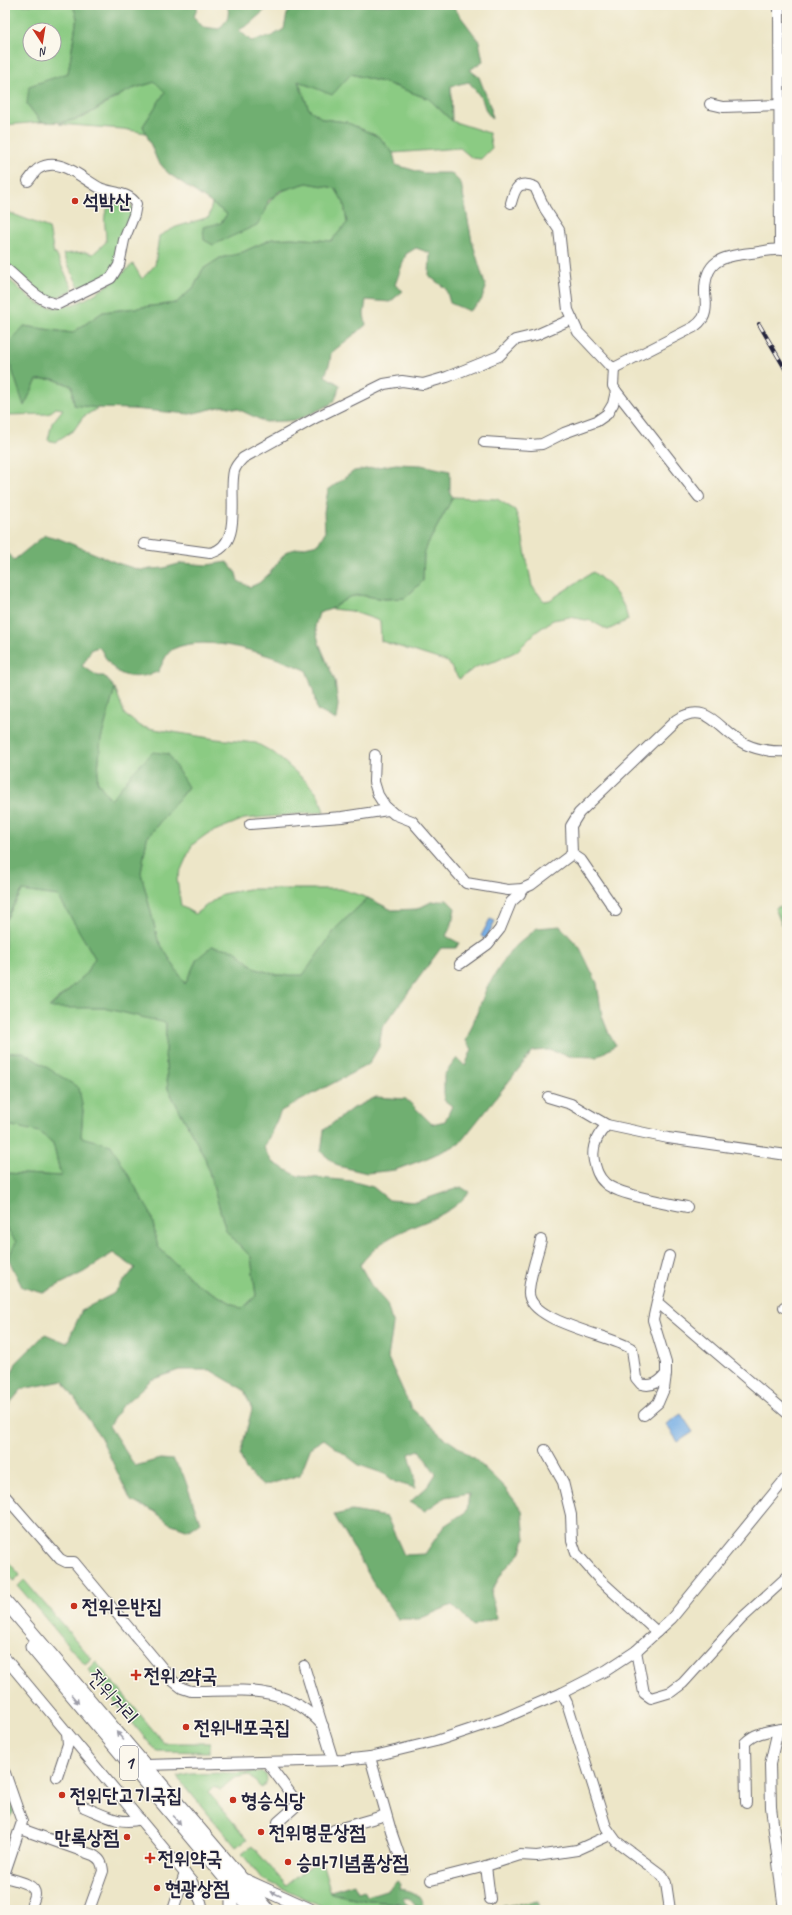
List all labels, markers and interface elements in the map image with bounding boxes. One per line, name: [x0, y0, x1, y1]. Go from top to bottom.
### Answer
north arrow: [22, 22, 62, 62]
text: N: [37, 44, 49, 60]
place label: 석박산: [82, 189, 131, 214]
marker: 석박산: [70, 196, 80, 206]
place label: 전위은반집: [82, 1594, 162, 1619]
marker: 전위은반집: [69, 1601, 79, 1611]
place label: 전위2약국: [144, 1663, 217, 1688]
street label: 전위거리: [82, 1665, 144, 1729]
marker: 전위2약국: [131, 1670, 141, 1680]
one-way arrow: [71, 1693, 80, 1704]
place label: 전위내포국집: [194, 1715, 291, 1740]
marker: 전위내포국집: [181, 1722, 191, 1732]
one-way arrow: [115, 1731, 124, 1741]
road number: 1: [120, 1746, 138, 1780]
place label: 전위단고기국집: [70, 1783, 183, 1808]
place label: 형승식당: [241, 1788, 305, 1813]
marker: 전위단고기국집: [57, 1790, 67, 1800]
marker: 형승식당: [228, 1795, 238, 1805]
one-way arrow: [172, 1814, 181, 1825]
place label: 전위명문상점: [269, 1820, 366, 1845]
place label: 만록상점: [55, 1825, 119, 1850]
marker: 전위명문상점: [256, 1827, 266, 1837]
marker: 만록상점: [122, 1832, 132, 1842]
place label: 전위약국: [158, 1846, 222, 1871]
place label: 승마기념품상점: [296, 1850, 409, 1875]
marker: 전위약국: [145, 1853, 155, 1863]
marker: 승마기념품상점: [283, 1857, 293, 1867]
place label: 현광상점: [165, 1876, 229, 1901]
marker: 현광상점: [152, 1883, 162, 1893]
one-way arrow: [271, 1891, 282, 1897]

